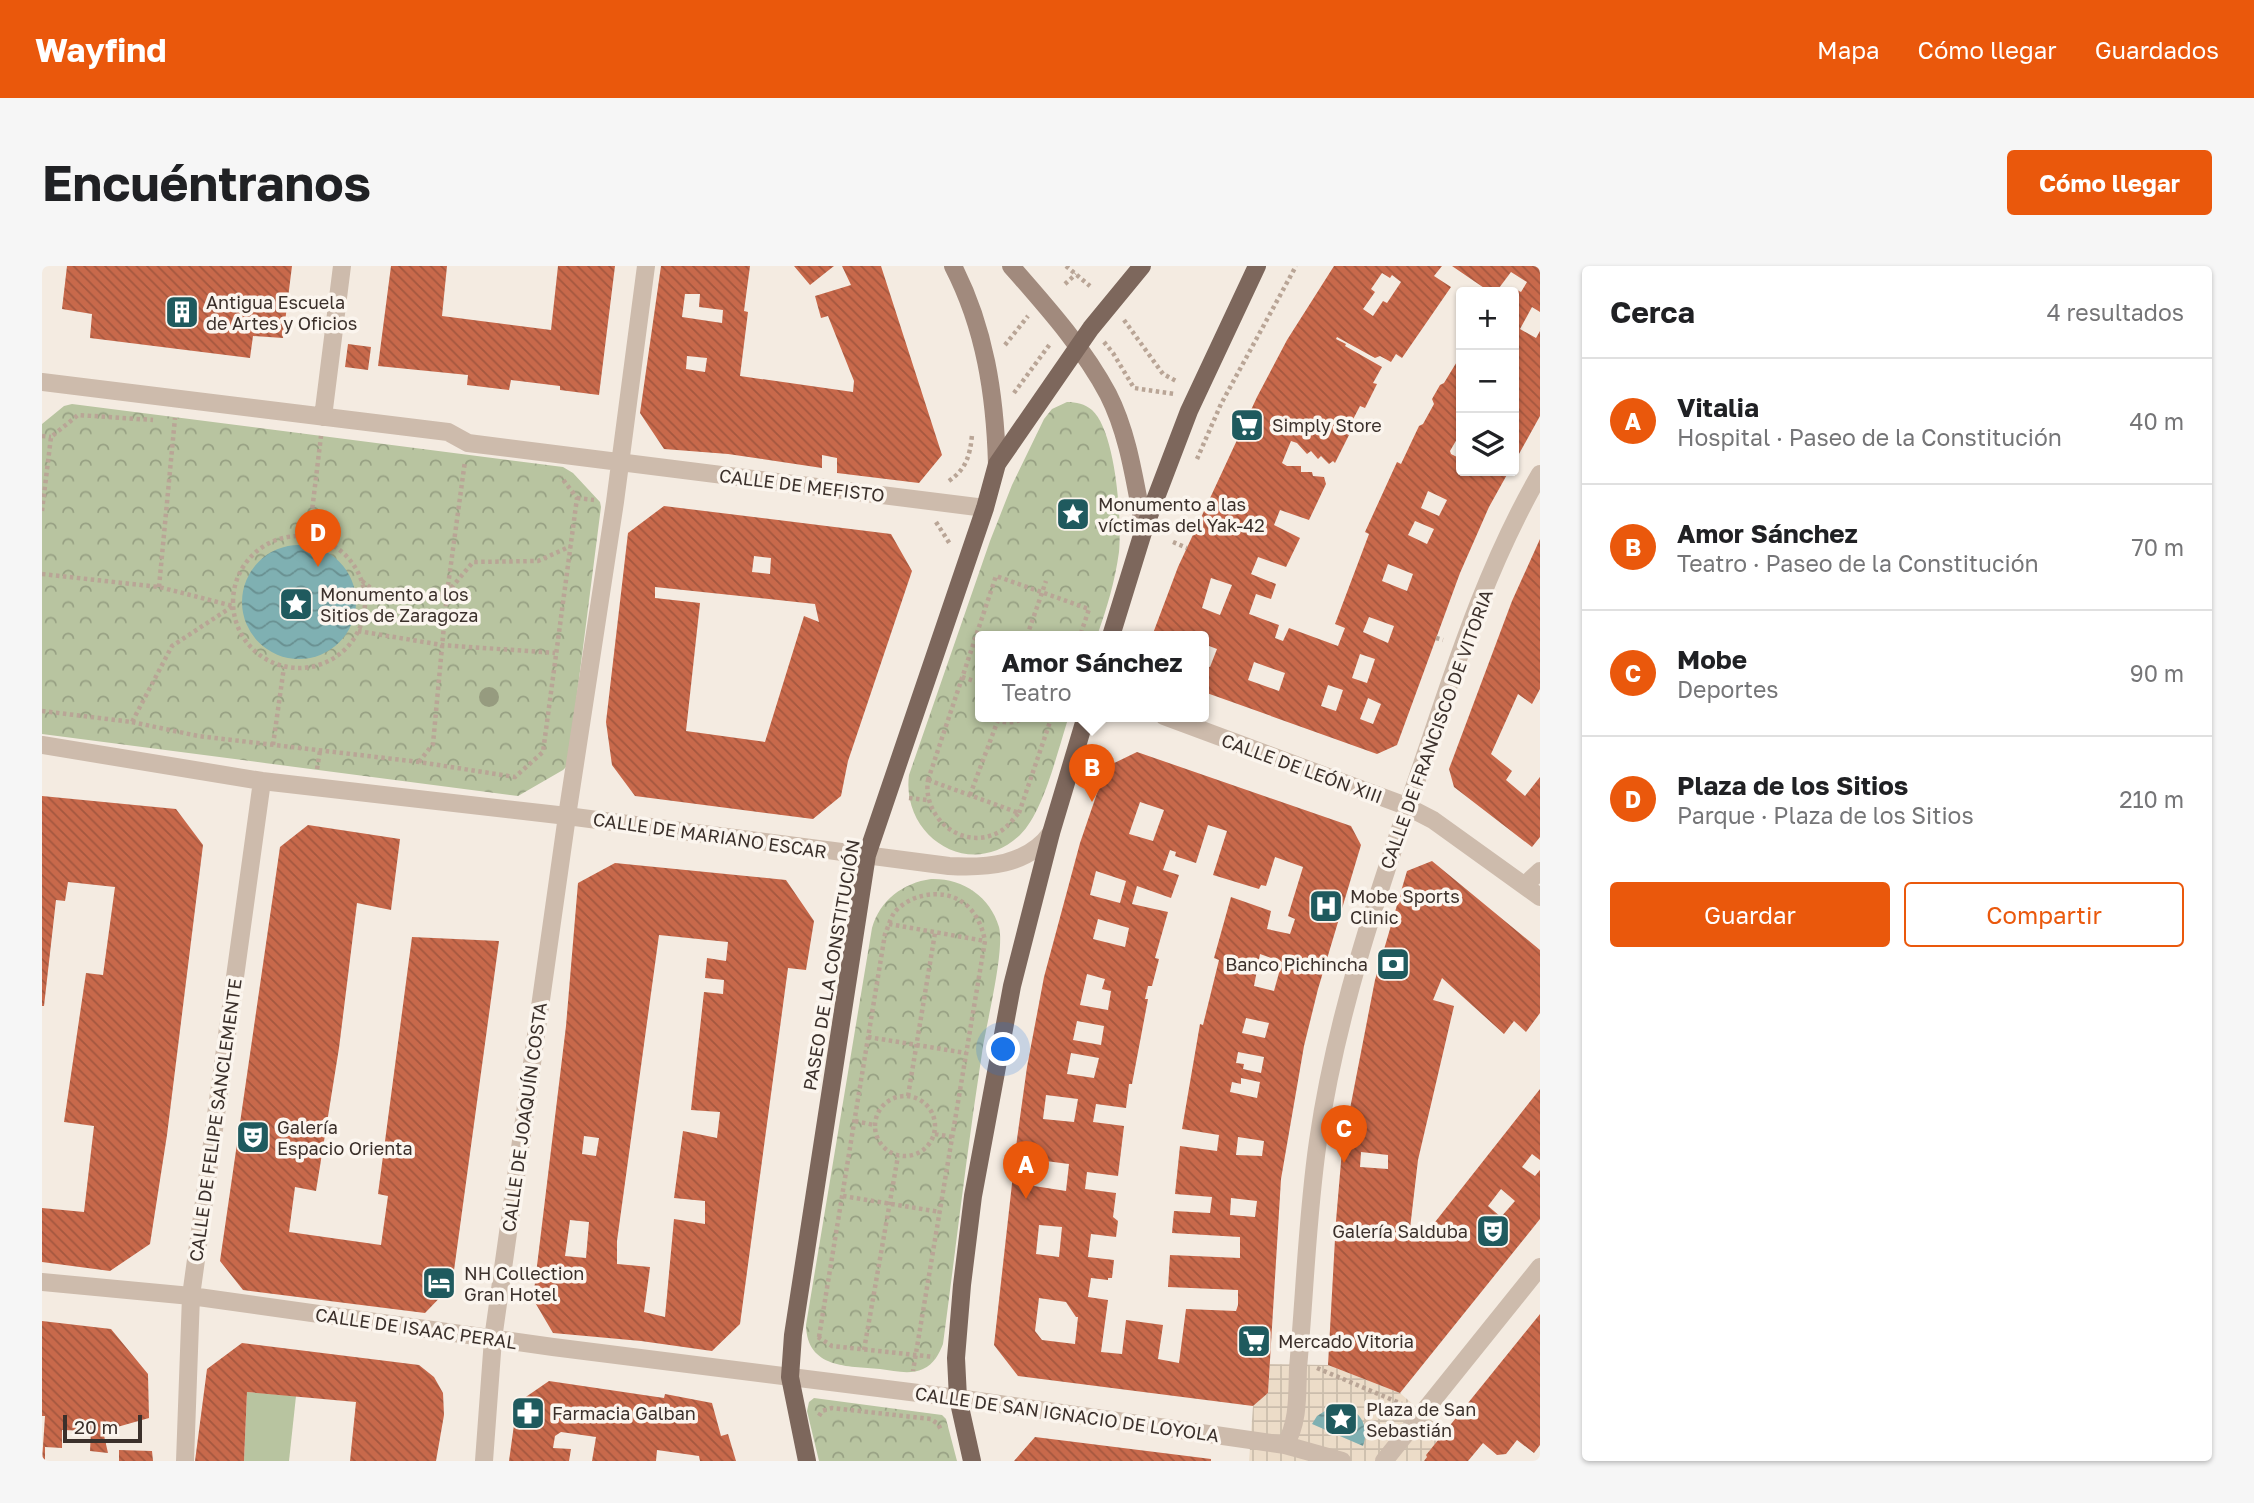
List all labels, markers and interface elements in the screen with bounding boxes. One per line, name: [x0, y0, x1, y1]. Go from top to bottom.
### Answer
text: Wayfind: [35, 30, 166, 69]
text: Mapa: [1817, 35, 1880, 64]
text: Cómo llegar: [1918, 35, 2057, 64]
text: Guardados: [2095, 35, 2219, 64]
button: Cómo llegar: [2007, 150, 2212, 215]
text: Encuéntranos: [42, 153, 371, 212]
map controls: [1456, 287, 1519, 476]
button: +: [1456, 287, 1519, 350]
place label: Antigua Escuela de Artes y Oficios: [206, 291, 357, 334]
building icon: Antigua Escuela de Artes y Oficios: [163, 293, 201, 331]
text: Cerca: [1610, 294, 1695, 330]
text: 4 resultados: [2047, 298, 2184, 326]
button: −: [1456, 350, 1519, 413]
text: Vitalia: [1677, 392, 1759, 423]
supermarket icon: Simply Store: [1228, 406, 1266, 444]
text: A: [1625, 407, 1641, 435]
text: 40 m: [2130, 407, 2184, 435]
button: layers: [1456, 413, 1519, 476]
place label: Simply Store: [1272, 414, 1382, 436]
text: Hospital · Paseo de la Constitución: [1677, 423, 2062, 451]
street label: CALLE DE MEFISTO: [718, 464, 886, 506]
place label: Monumento a las víctimas del Yak-42: [1098, 493, 1265, 536]
place icon: Monumento a las víctimas del Yak-42: [1054, 495, 1092, 533]
pin: D: [295, 509, 341, 567]
text: Amor Sánchez: [1677, 518, 1858, 549]
text: B: [1625, 533, 1641, 561]
text: 70 m: [2131, 533, 2184, 561]
text: Teatro · Paseo de la Constitución: [1677, 549, 2039, 577]
place label: Monumento a los Sitios de Zaragoza: [320, 583, 478, 626]
place icon: Monumento a los Sitios de Zaragoza: [277, 585, 315, 623]
street label: CALLE DE FRANCISCO DE VITORIA: [1375, 586, 1497, 872]
popup: [975, 631, 1209, 722]
text: Mobe: [1677, 644, 1747, 675]
text: Amor Sánchez: [1002, 647, 1182, 678]
text: C: [1625, 659, 1641, 687]
text: 90 m: [2130, 659, 2184, 687]
text: Deportes: [1677, 675, 1779, 703]
text: Teatro: [1002, 678, 1072, 706]
street label: CALLE DE LEÓN XIII: [1219, 729, 1385, 807]
pin: B: [1069, 744, 1115, 802]
text: Plaza de los Sitios: [1677, 770, 1908, 801]
text: D: [1625, 785, 1641, 813]
text: 210 m: [2119, 785, 2184, 813]
text: Parque · Plaza de los Sitios: [1677, 801, 1974, 829]
street label: CALLE DE MARIANO ESCAR: [592, 808, 828, 862]
street label: PASEO DE LA CONSTITUCIÓN: [798, 838, 864, 1092]
button: Guardar: [1610, 882, 1890, 947]
button: Compartir: [1904, 882, 2184, 947]
place label: Mobe Sports Clinic: [1350, 885, 1460, 928]
hospital icon: Mobe Sports Clinic: [1307, 887, 1345, 925]
bank icon: Banco Pichincha: [1374, 945, 1412, 983]
place label: Banco Pichincha: [1225, 953, 1368, 975]
street label: CALLE DE FELIPE SANCLEMENTE: [184, 977, 246, 1263]
street label: CALLE DE JOAQUÍN COSTA: [497, 1001, 551, 1233]
your location: [986, 1032, 1020, 1066]
pin: C: [1321, 1105, 1367, 1163]
place label: Galería Espacio Orienta: [277, 1116, 413, 1159]
theatre icon: Galería Espacio Orienta: [234, 1118, 272, 1156]
pin: A: [1003, 1141, 1049, 1199]
theatre icon: Galería Salduba: [1474, 1212, 1512, 1250]
place label: Galería Salduba: [1332, 1220, 1468, 1242]
place label: NH Collection Gran Hotel: [464, 1262, 584, 1305]
hotel icon: NH Collection Gran Hotel: [420, 1264, 458, 1302]
street label: CALLE DE ISAAC PERAL: [314, 1303, 518, 1353]
supermarket icon: Mercado Vitoria: [1235, 1322, 1273, 1360]
place label: Mercado Vitoria: [1278, 1330, 1414, 1352]
street label: CALLE DE SAN IGNACIO DE LOYOLA: [914, 1382, 1220, 1446]
pharmacy icon: Farmacia Galban: [509, 1394, 547, 1432]
place label: Plaza de San Sebastián: [1366, 1398, 1476, 1441]
place icon: Plaza de San Sebastián: [1322, 1400, 1360, 1438]
place label: Farmacia Galban: [552, 1402, 696, 1424]
scale bar: [63, 1412, 142, 1444]
text: 20 m: [74, 1415, 118, 1438]

